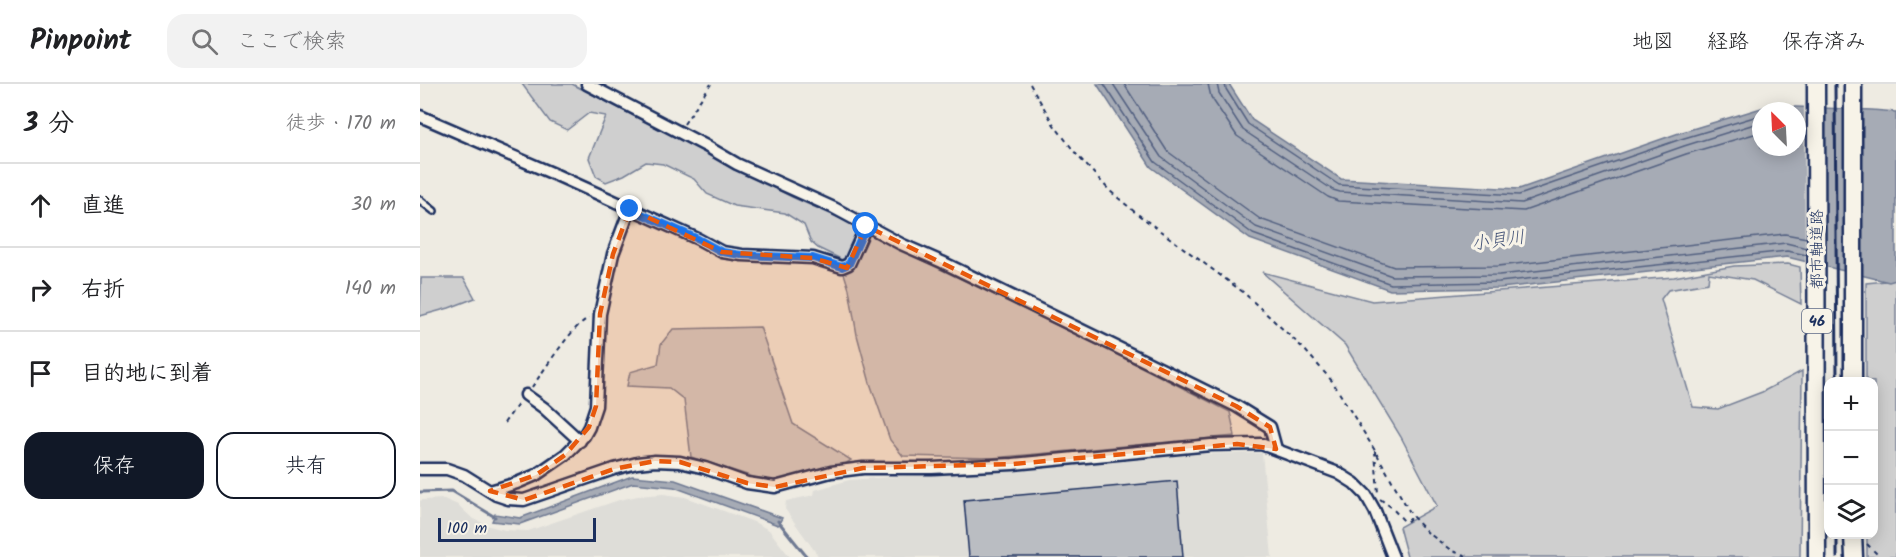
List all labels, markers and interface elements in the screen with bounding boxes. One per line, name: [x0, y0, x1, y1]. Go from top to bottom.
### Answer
search box: [167, 14, 587, 68]
text: Pinpoint: [30, 19, 131, 64]
icon: search: [188, 25, 221, 58]
text: ここで検索: [236, 25, 346, 60]
text: 地図: [1632, 26, 1674, 59]
text: 経路: [1707, 26, 1749, 59]
text: 保存済み: [1782, 26, 1866, 59]
north arrow: [1752, 102, 1806, 156]
text: 3 分: [24, 103, 74, 145]
text: 徒歩 · 170 m: [286, 108, 396, 140]
icon: ahead: [24, 189, 57, 222]
text: 直進: [81, 189, 125, 224]
text: 30 m: [351, 189, 396, 221]
route end: [616, 195, 642, 221]
street label: 都市軸道路: [1805, 209, 1830, 289]
route start: [852, 212, 878, 238]
water label: 小貝川: [1469, 223, 1527, 260]
icon: right: [24, 273, 57, 306]
text: 右折: [81, 273, 125, 308]
text: 140 m: [345, 273, 396, 305]
road number: 46: [1802, 309, 1832, 333]
icon: arrive: [24, 357, 57, 390]
text: 目的地に到着: [81, 357, 213, 392]
map controls: [1824, 377, 1878, 539]
button: +: [1824, 377, 1878, 431]
button: −: [1824, 431, 1878, 485]
button: 保存: [24, 432, 204, 499]
button: 共有: [216, 432, 396, 499]
button: layers: [1824, 485, 1878, 539]
scale bar: [438, 515, 596, 542]
text: 100 m: [447, 516, 487, 541]

